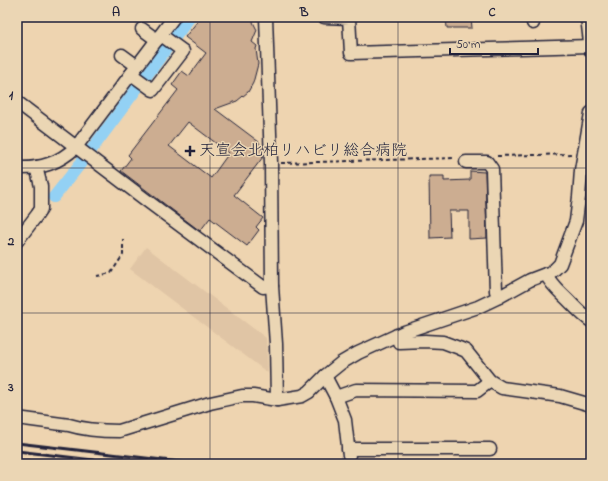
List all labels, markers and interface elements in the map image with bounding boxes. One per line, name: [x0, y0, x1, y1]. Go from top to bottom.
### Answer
text: A: [112, 3, 120, 22]
text: B: [299, 3, 309, 22]
text: C: [488, 3, 496, 22]
scale bar: [450, 30, 538, 56]
text: 50 m: [456, 36, 480, 54]
text: 1: [9, 86, 14, 105]
place label: 天宣会北柏リハビリ総合病院: [199, 139, 407, 163]
marker: 天宣会北柏リハビリ総合病院: [184, 145, 196, 157]
text: 2: [7, 232, 15, 251]
text: 3: [7, 378, 14, 397]

